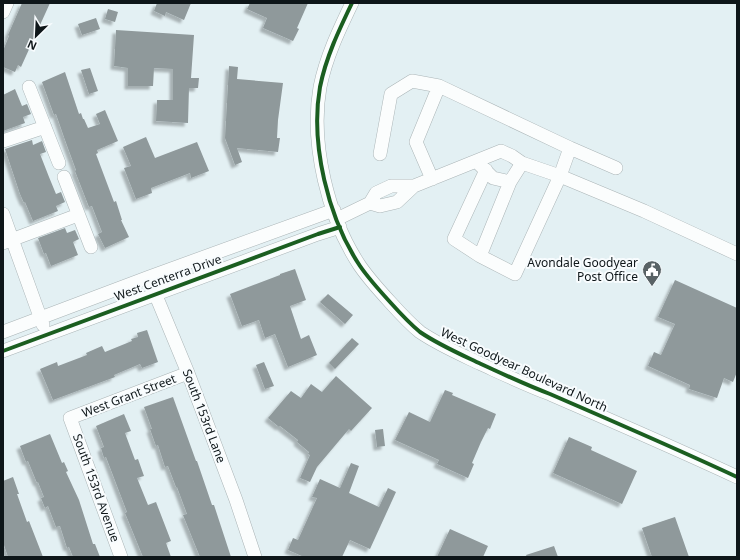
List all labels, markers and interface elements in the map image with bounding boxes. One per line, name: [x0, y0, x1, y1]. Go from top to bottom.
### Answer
north arrow: [16, 16, 56, 56]
text: N: [25, 37, 39, 54]
street label: West Centerra Drive: [112, 250, 224, 305]
place label: Avondale Goodyear Post Office: [527, 254, 638, 285]
public building icon: Avondale Goodyear Post Office: [641, 259, 663, 287]
street label: West Goodyear Boulevard North: [438, 323, 610, 416]
street label: South 153rd Lane: [179, 366, 230, 465]
street label: West Grant Street: [79, 370, 179, 421]
street label: South 153rd Avenue: [69, 431, 124, 545]

